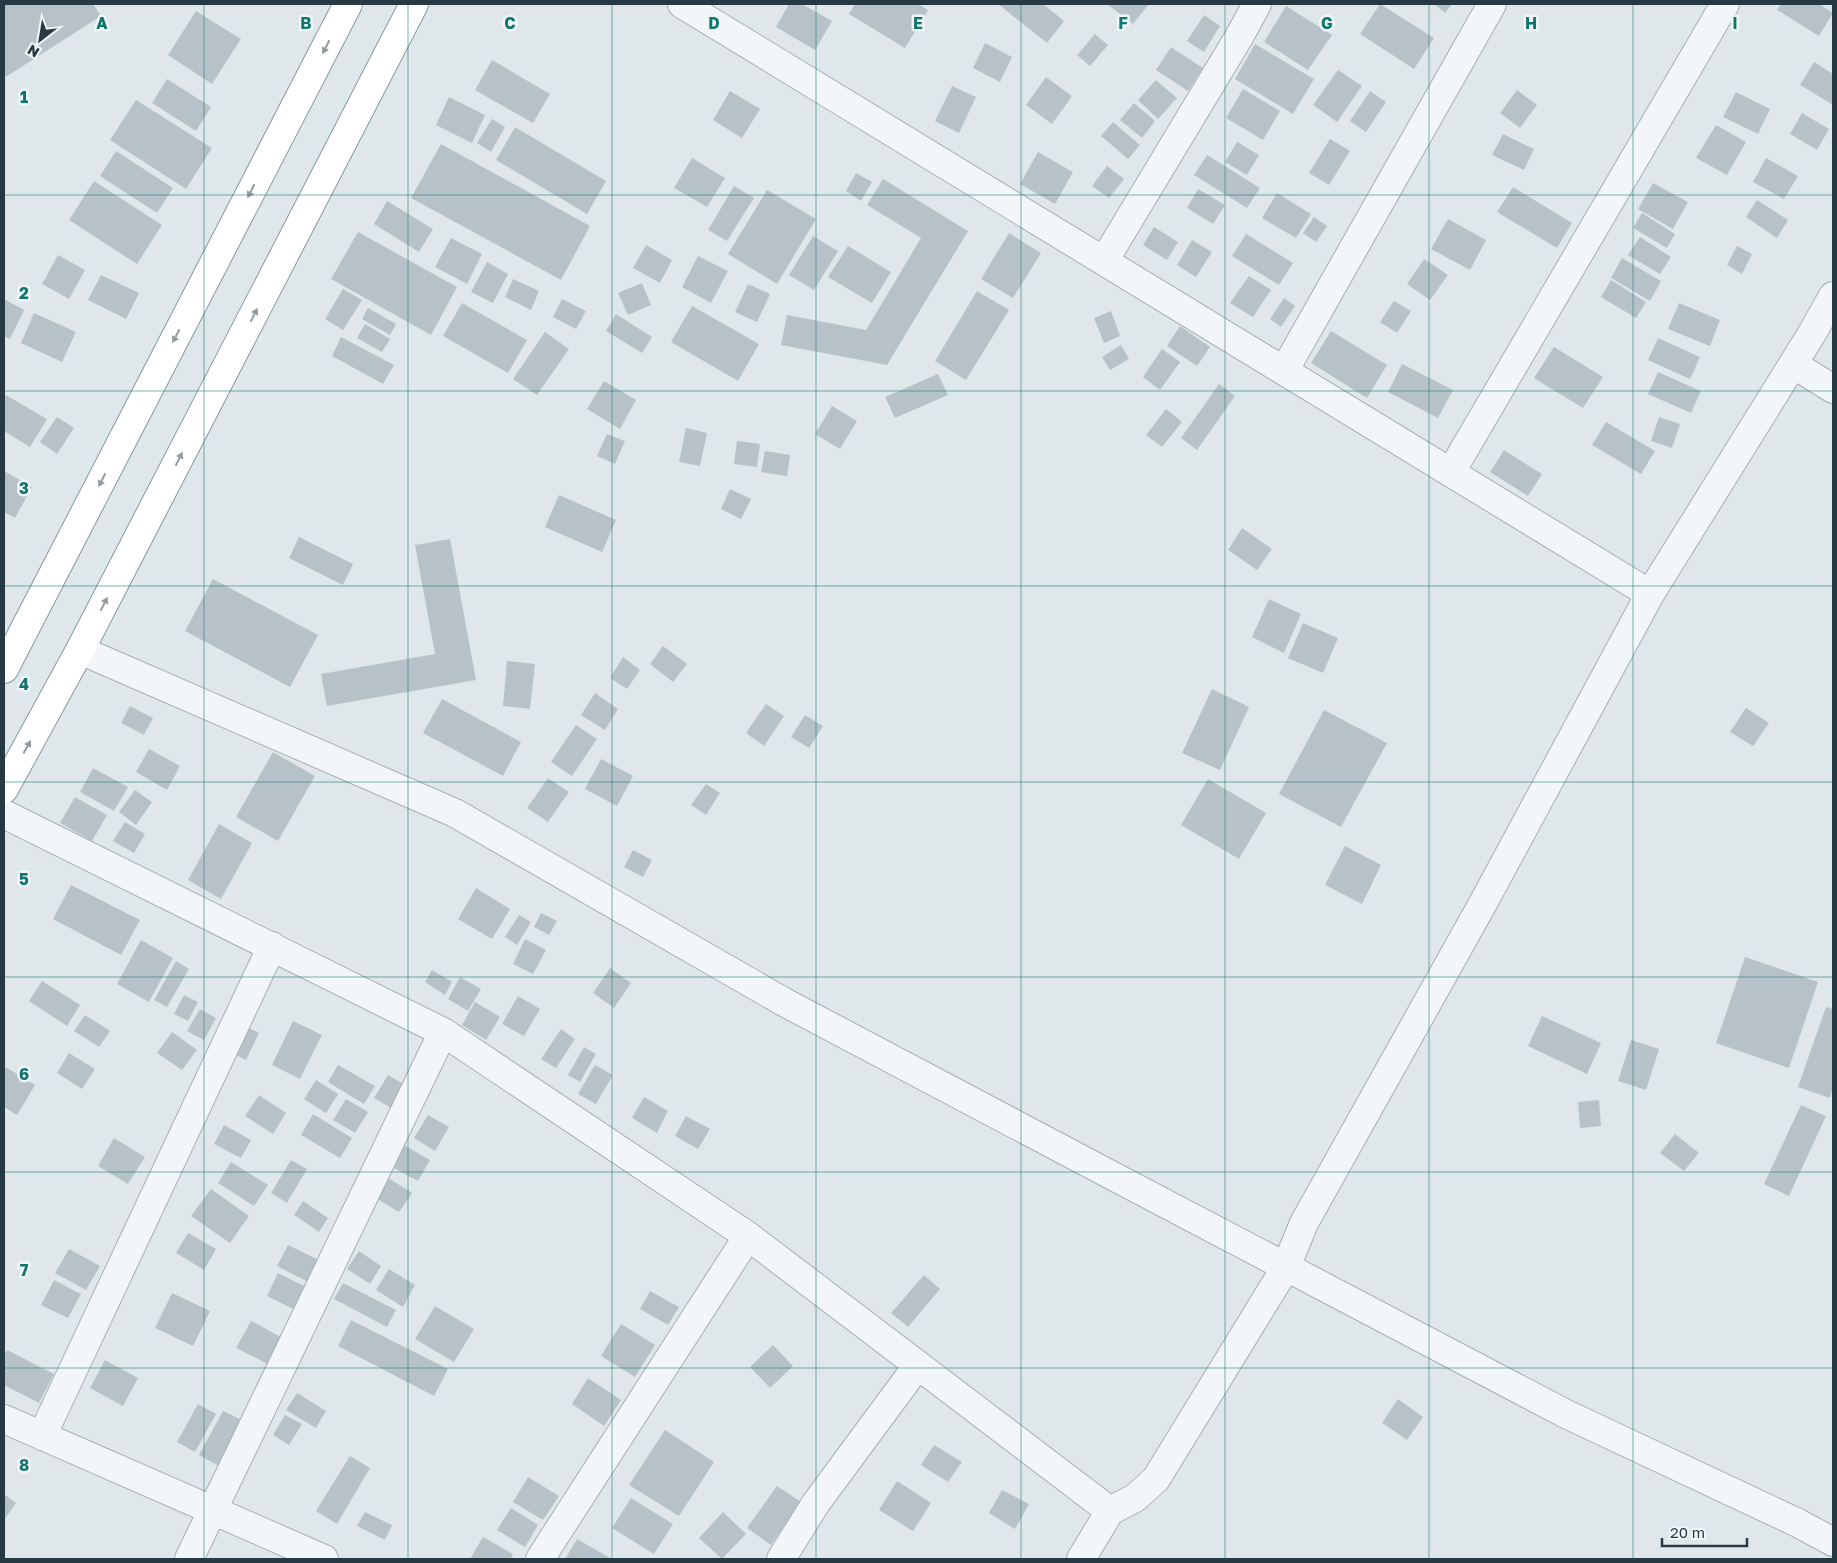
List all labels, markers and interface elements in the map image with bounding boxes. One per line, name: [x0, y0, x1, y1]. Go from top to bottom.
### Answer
text: A: [96, 13, 108, 33]
text: B: [300, 13, 312, 33]
text: C: [504, 13, 516, 33]
text: D: [708, 13, 720, 33]
text: E: [913, 13, 923, 33]
text: F: [1118, 13, 1128, 33]
text: G: [1321, 13, 1333, 33]
text: H: [1525, 13, 1537, 33]
text: I: [1732, 13, 1738, 33]
north arrow: [15, 15, 65, 65]
one-way arrow: [322, 40, 330, 54]
text: N: [24, 42, 42, 62]
text: 1: [20, 87, 28, 107]
one-way arrow: [247, 184, 255, 199]
text: 2: [19, 283, 29, 303]
one-way arrow: [250, 308, 258, 322]
one-way arrow: [172, 328, 180, 343]
one-way arrow: [175, 452, 183, 466]
one-way arrow: [98, 473, 106, 487]
text: 3: [19, 478, 29, 498]
one-way arrow: [100, 596, 108, 611]
text: 4: [19, 674, 29, 694]
one-way arrow: [23, 740, 32, 753]
text: 5: [19, 869, 29, 889]
text: 6: [19, 1064, 29, 1084]
text: 7: [20, 1260, 29, 1280]
text: 8: [19, 1455, 29, 1475]
scale bar: [1662, 1516, 1747, 1548]
text: 20 m: [1670, 1523, 1705, 1541]

